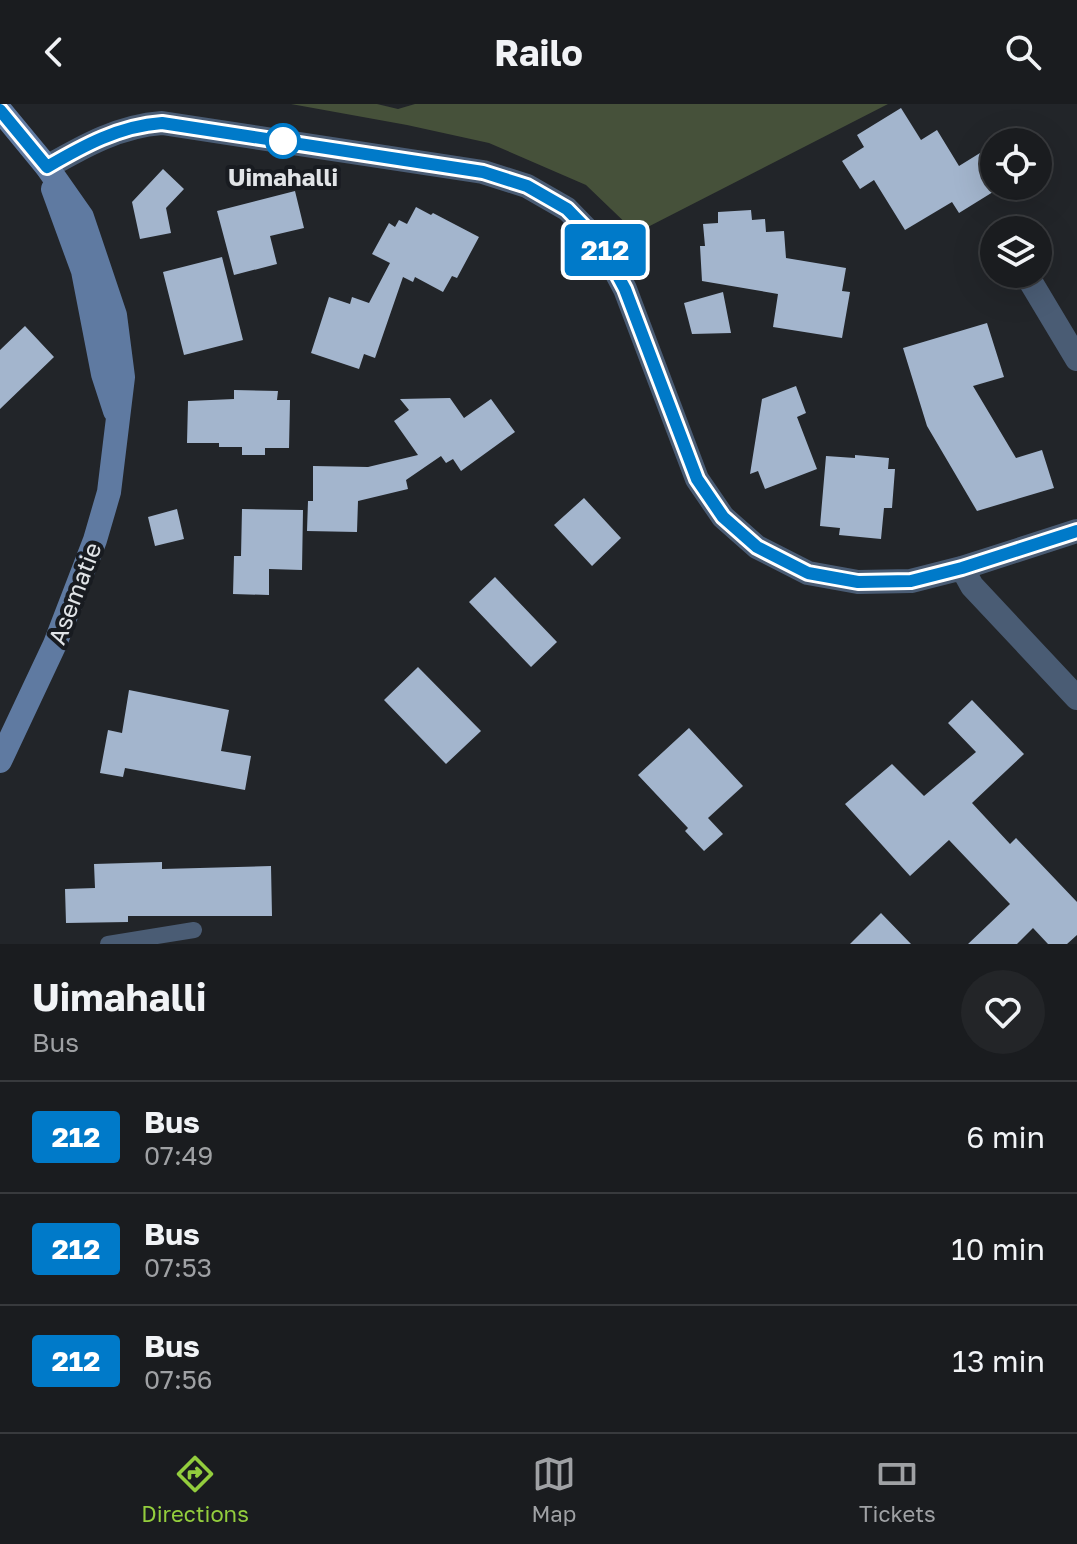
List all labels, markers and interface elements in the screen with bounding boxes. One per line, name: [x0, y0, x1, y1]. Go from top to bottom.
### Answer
icon: back: [32, 30, 76, 74]
icon: search: [1001, 30, 1045, 74]
text: Railo: [494, 31, 583, 74]
marker: Uimahalli: [266, 124, 300, 158]
map controls: [980, 128, 1052, 288]
button: locate: [980, 128, 1052, 200]
place label: Uimahalli: [228, 162, 338, 191]
button: layers: [980, 216, 1052, 288]
line badge: 212: [559, 224, 651, 276]
text: 212: [581, 233, 629, 266]
street label: Asematie: [41, 538, 107, 648]
button: heart: [961, 970, 1045, 1054]
text: Uimahalli: [32, 974, 206, 1019]
text: Bus: [32, 1027, 79, 1058]
text: Bus: [144, 1104, 200, 1140]
text: 6 min: [966, 1119, 1045, 1155]
text: 212: [52, 1120, 100, 1153]
text: 07:49: [144, 1140, 213, 1171]
text: Bus: [144, 1216, 200, 1252]
text: 10 min: [951, 1231, 1045, 1267]
text: 212: [52, 1232, 100, 1265]
text: 07:53: [144, 1252, 212, 1283]
text: Bus: [144, 1328, 200, 1364]
text: 13 min: [952, 1343, 1045, 1379]
text: 212: [52, 1344, 100, 1377]
text: 07:56: [144, 1364, 213, 1395]
tab: Directions: [141, 1452, 249, 1527]
tab: Map: [531, 1452, 576, 1527]
tab: Tickets: [859, 1452, 936, 1527]

